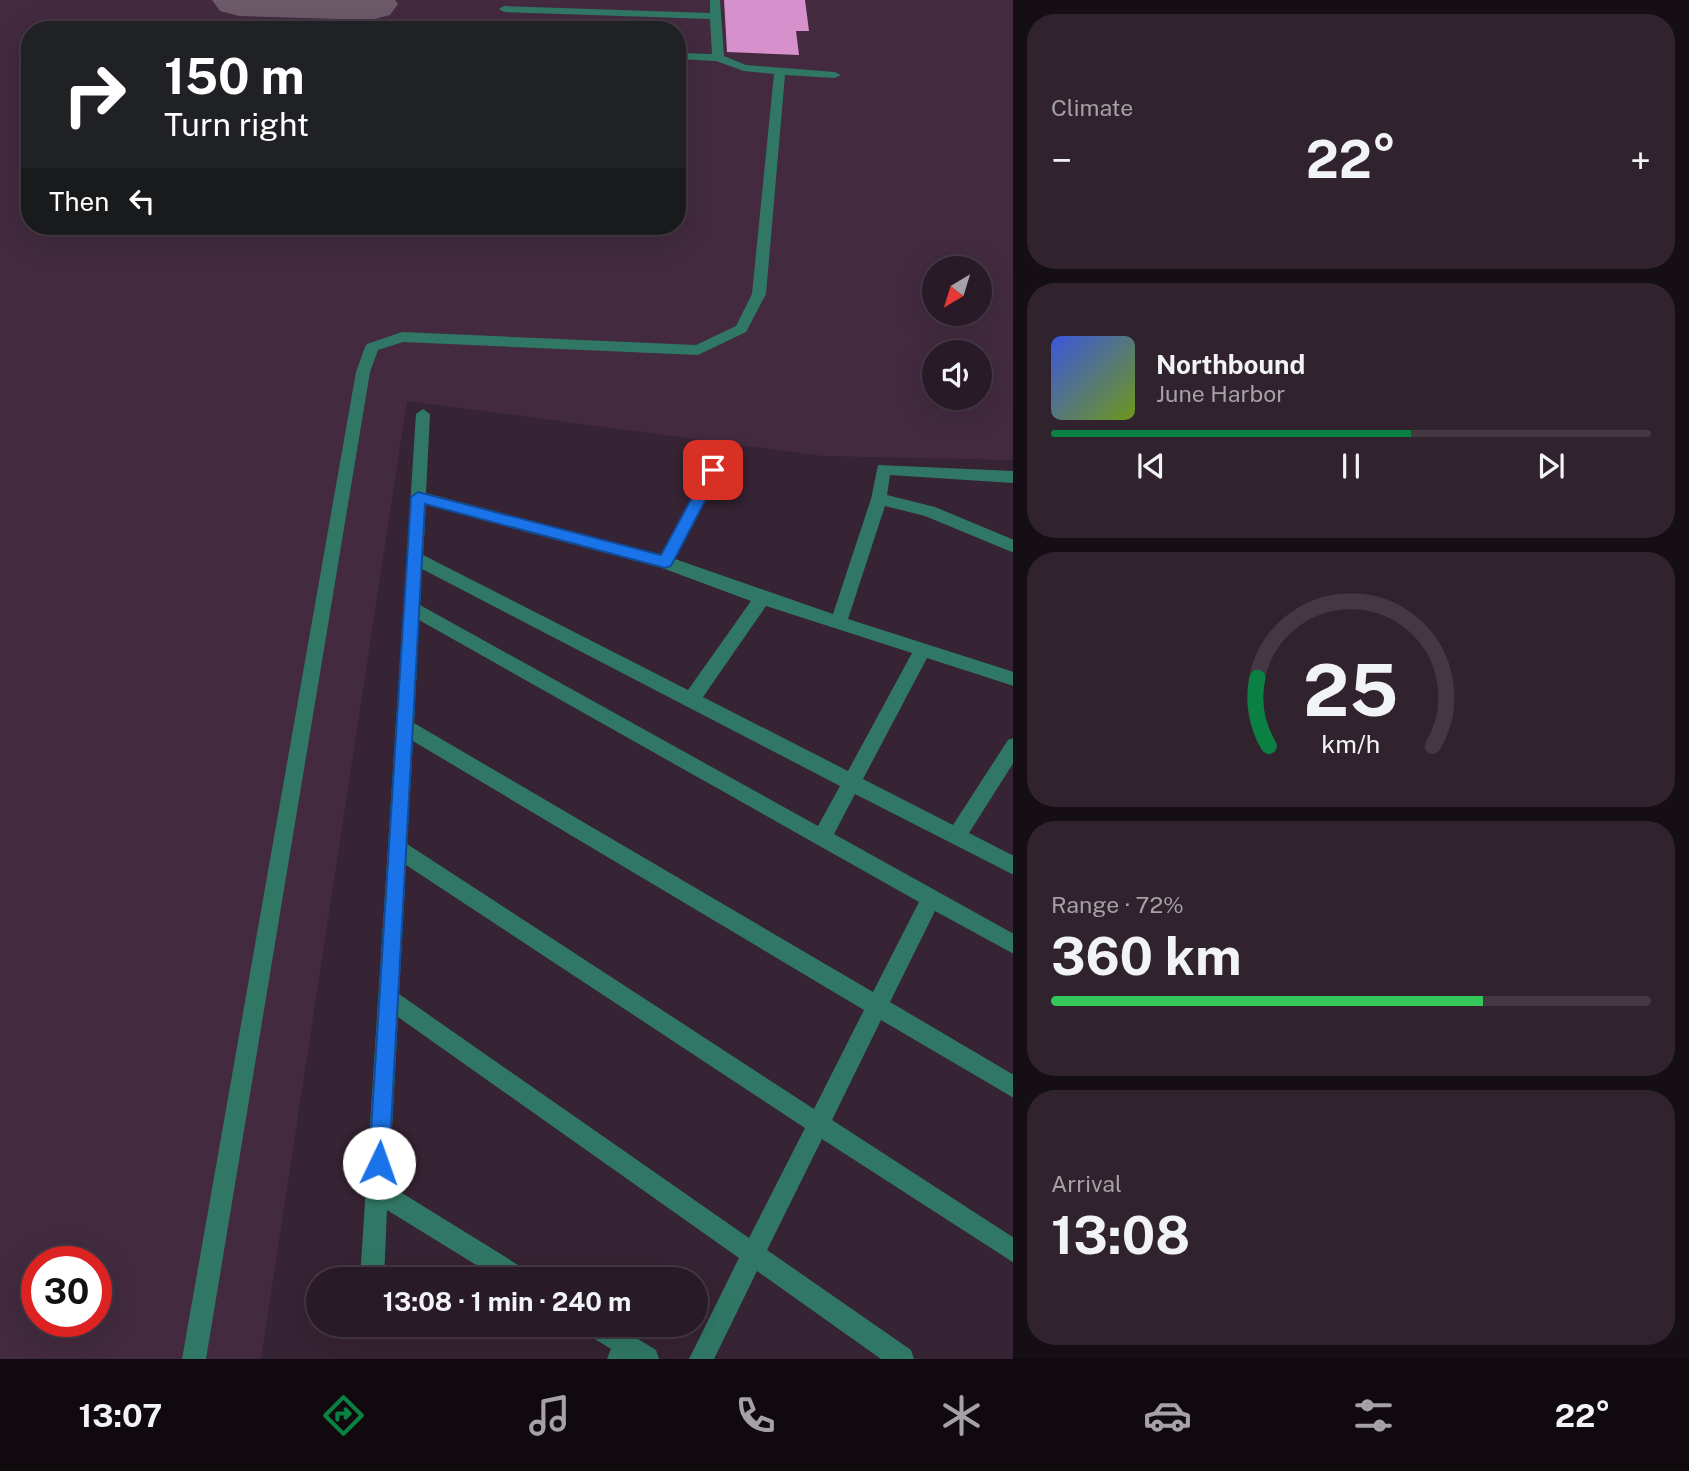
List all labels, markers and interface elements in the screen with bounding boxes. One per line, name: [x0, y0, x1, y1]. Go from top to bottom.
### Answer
text: 150 m: [164, 47, 305, 105]
icon: right: [49, 49, 140, 140]
text: Climate: [1051, 94, 1133, 121]
text: Turn right: [164, 106, 309, 143]
text: 22°: [1306, 129, 1396, 190]
text: −: [1051, 138, 1072, 183]
text: +: [1630, 138, 1651, 183]
icon: left: [123, 182, 161, 220]
text: Then: [49, 186, 109, 217]
north arrow: [922, 256, 992, 326]
map controls: [922, 256, 992, 410]
button: sound: [922, 340, 992, 410]
text: Northbound: [1156, 349, 1305, 380]
text: June Harbor: [1156, 380, 1285, 407]
pin: [683, 440, 743, 500]
icon: previous: [1132, 447, 1170, 485]
icon: pause: [1332, 447, 1370, 485]
icon: next: [1532, 447, 1570, 485]
icon: arrive: [694, 451, 732, 489]
text: 25: [1303, 647, 1399, 732]
text: km/h: [1322, 728, 1380, 758]
text: Range · 72%: [1051, 891, 1184, 918]
text: 360 km: [1051, 926, 1242, 987]
position arrow: [342, 1126, 416, 1200]
text: Arrival: [1051, 1170, 1122, 1197]
text: 13:08: [1051, 1205, 1190, 1266]
speed limit sign: 30: [21, 1246, 112, 1337]
text: 13:08 · 1 min · 240 m: [383, 1286, 631, 1317]
icon: directions: [319, 1391, 368, 1440]
icon: music: [525, 1391, 574, 1440]
icon: phone: [731, 1391, 780, 1440]
icon: climate: [937, 1391, 986, 1440]
icon: car: [1143, 1391, 1192, 1440]
icon: filters: [1349, 1391, 1398, 1440]
text: 13:07: [78, 1397, 162, 1434]
text: 22°: [1555, 1397, 1610, 1434]

